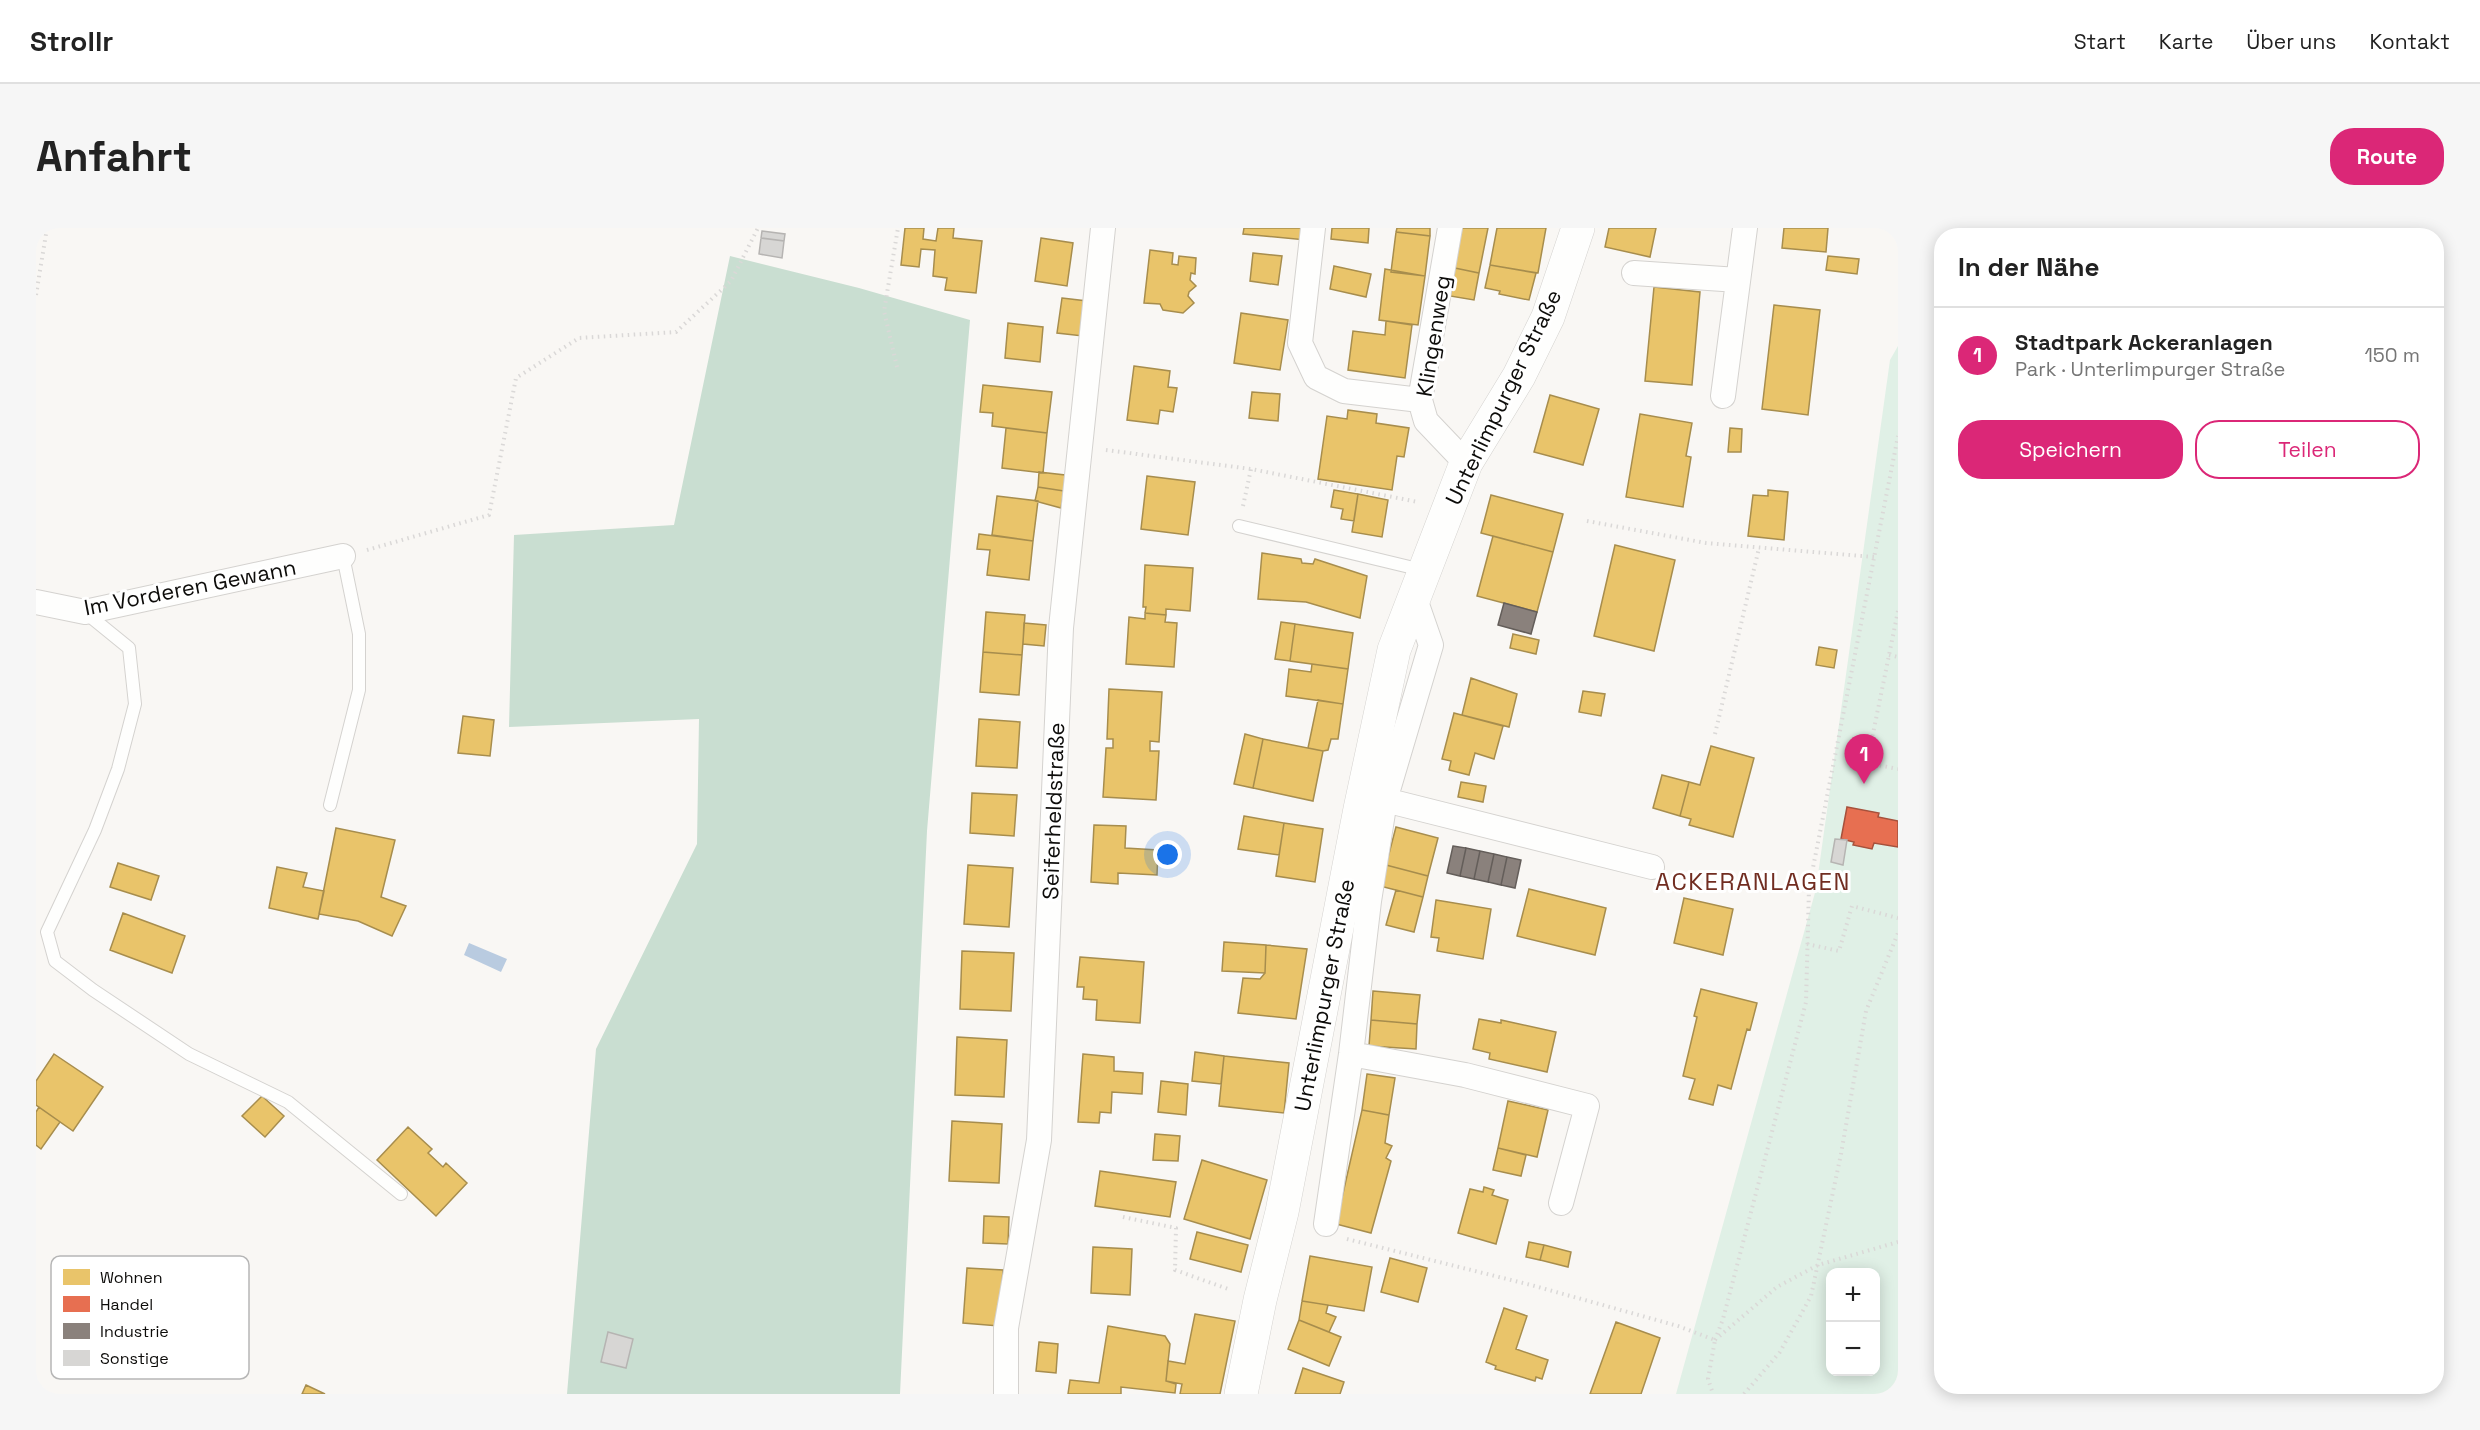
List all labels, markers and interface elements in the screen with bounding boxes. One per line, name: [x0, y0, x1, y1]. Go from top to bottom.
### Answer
text: Strollr: [30, 23, 113, 59]
text: Start: [2074, 28, 2126, 55]
text: Karte: [2159, 28, 2213, 55]
text: Über uns: [2246, 28, 2336, 55]
text: Kontakt: [2369, 28, 2450, 55]
button: Route: [2330, 128, 2444, 185]
text: Anfahrt: [36, 130, 192, 183]
text: In der Nähe: [1958, 250, 2099, 284]
street label: Klingenweg: [1410, 273, 1456, 399]
street label: Unterlimpurger Straße: [1439, 285, 1567, 509]
text: Stadtpark Ackeranlagen: [2015, 328, 2273, 356]
text: 1: [1973, 342, 1982, 368]
text: 150 m: [2365, 342, 2420, 368]
text: Park · Unterlimpurger Straße: [2015, 356, 2285, 382]
button: Speichern: [1958, 420, 2183, 479]
button: Teilen: [2195, 420, 2420, 479]
street label: Im Vorderen Gewann: [82, 553, 298, 621]
street label: Seiferheldstraße: [1036, 722, 1070, 900]
pin: 1: [1844, 734, 1884, 784]
your location: [1153, 840, 1182, 869]
district label: ACKERANLAGEN: [1655, 866, 1851, 897]
street label: Unterlimpurger Straße: [1288, 876, 1360, 1114]
legend: [51, 1256, 249, 1379]
text: Wohnen: [100, 1267, 163, 1288]
map controls: [1826, 1268, 1880, 1376]
button: +: [1826, 1268, 1880, 1322]
text: Handel: [100, 1294, 153, 1315]
text: Industrie: [100, 1321, 169, 1342]
button: −: [1826, 1322, 1880, 1376]
text: Sonstige: [100, 1348, 169, 1369]

